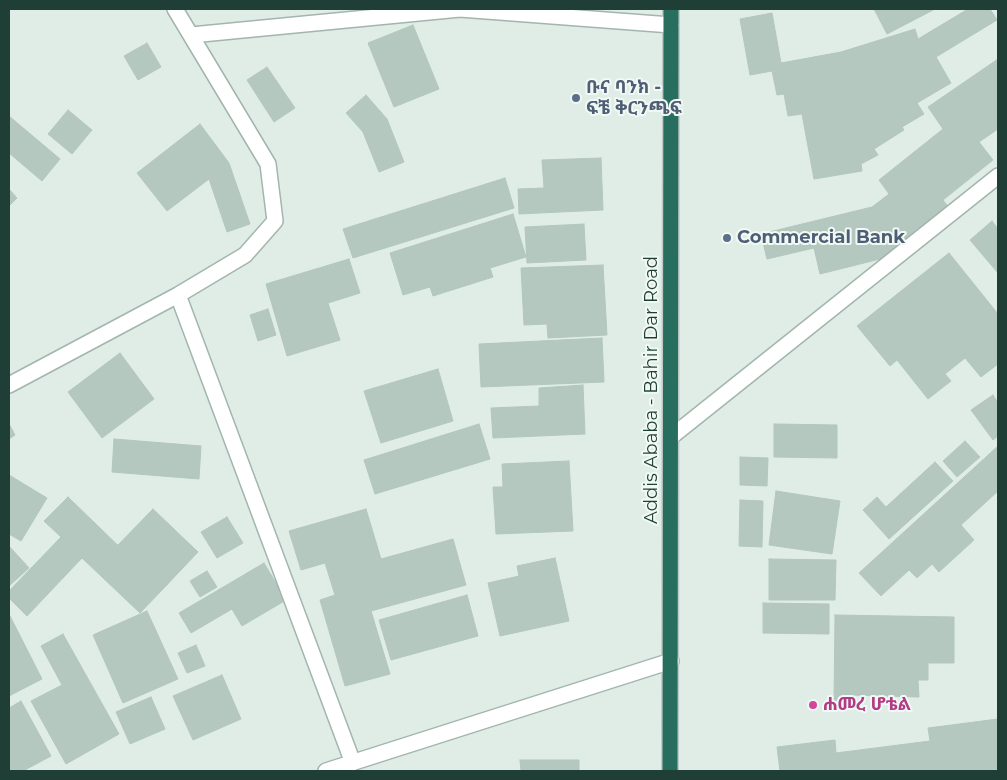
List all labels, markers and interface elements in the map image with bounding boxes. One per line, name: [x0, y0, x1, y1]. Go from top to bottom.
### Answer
place label: ቡና ባንክ - ፍቼ ቅርንጫፍ: [586, 77, 682, 120]
marker: ቡና ባንክ - ፍቼ ቅርንጫፍ: [570, 92, 582, 104]
place label: Commercial Bank: [737, 227, 905, 249]
marker: Commercial Bank: [721, 232, 733, 244]
street label: Addis Ababa - Bahir Dar Road: [641, 256, 663, 524]
place label: ሐመረ ሆቴል: [823, 694, 911, 716]
marker: ሐመረ ሆቴል: [807, 699, 819, 711]

